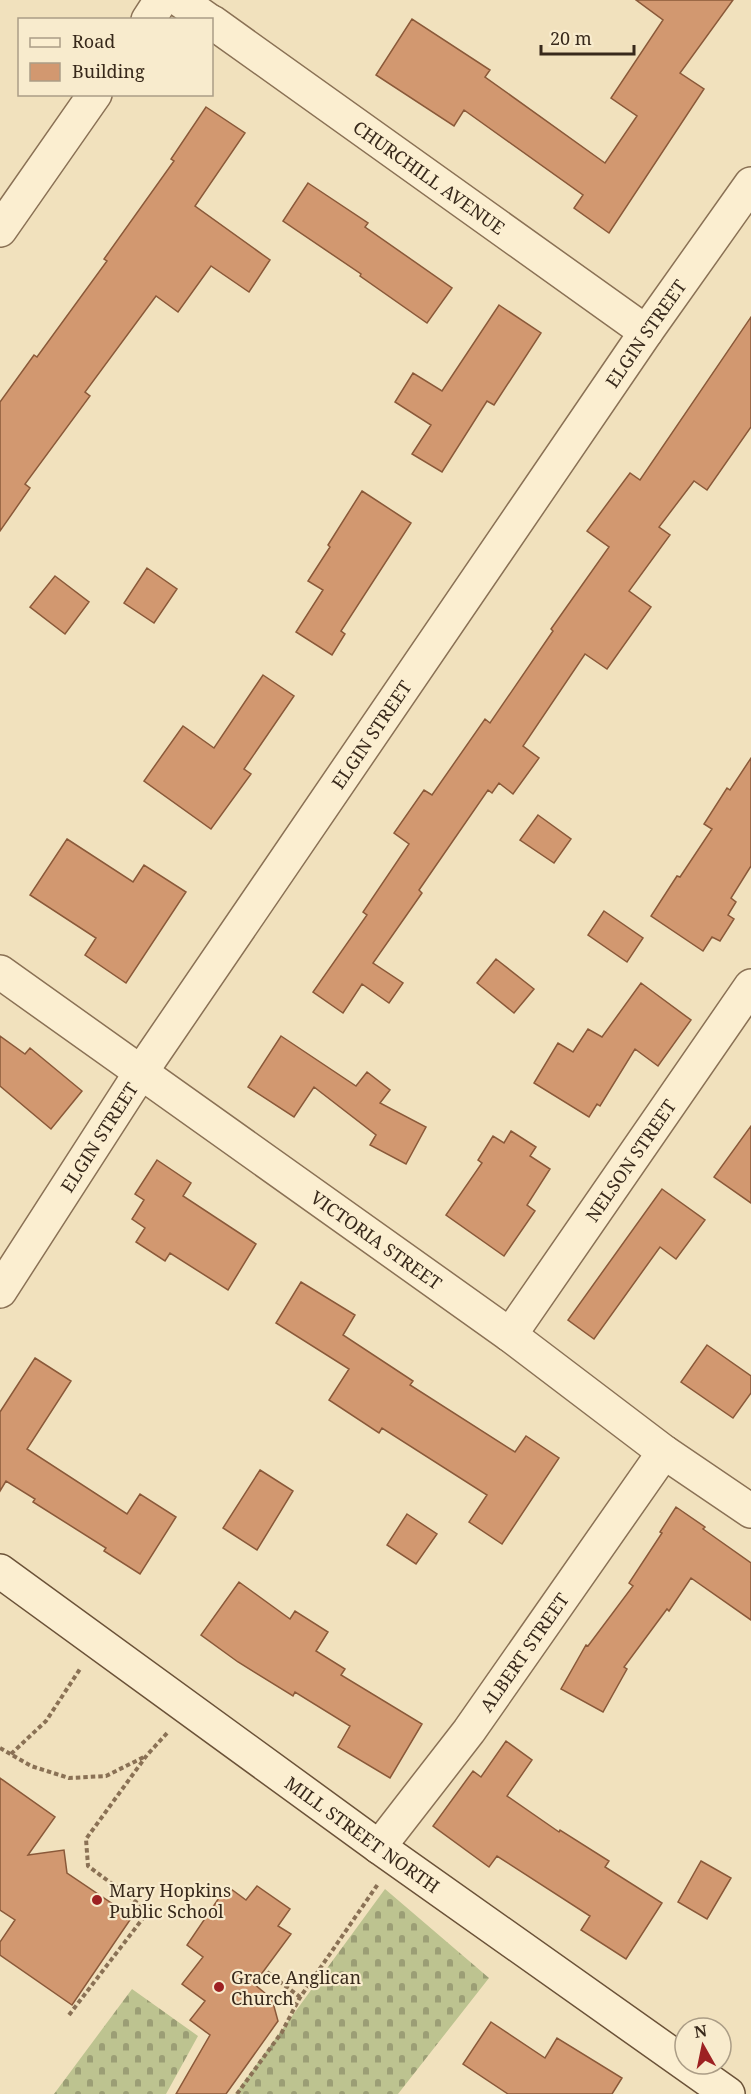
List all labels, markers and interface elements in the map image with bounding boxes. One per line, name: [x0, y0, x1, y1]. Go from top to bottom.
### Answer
legend: [18, 18, 213, 96]
scale bar: [541, 18, 634, 56]
text: 20 m: [550, 26, 592, 50]
text: Road: [72, 29, 115, 53]
text: Building: [72, 59, 145, 83]
street label: CHURCHILL AVENUE: [349, 115, 510, 240]
street label: ELGIN STREET: [600, 275, 691, 392]
street label: ELGIN STREET: [326, 676, 417, 793]
street label: ELGIN STREET: [55, 1078, 143, 1197]
street label: NELSON STREET: [580, 1095, 681, 1226]
street label: VICTORIA STREET: [306, 1185, 447, 1295]
street label: ALBERT STREET: [474, 1588, 574, 1716]
street label: MILL STREET NORTH: [280, 1771, 444, 1898]
place label: Mary Hopkins Public School: [109, 1878, 231, 1923]
marker: Mary Hopkins Public School: [90, 1893, 104, 1907]
place label: Grace Anglican Church: [231, 1965, 362, 2010]
marker: Grace Anglican Church: [212, 1980, 226, 1994]
north arrow: [673, 2016, 733, 2076]
text: N: [693, 2019, 709, 2043]

